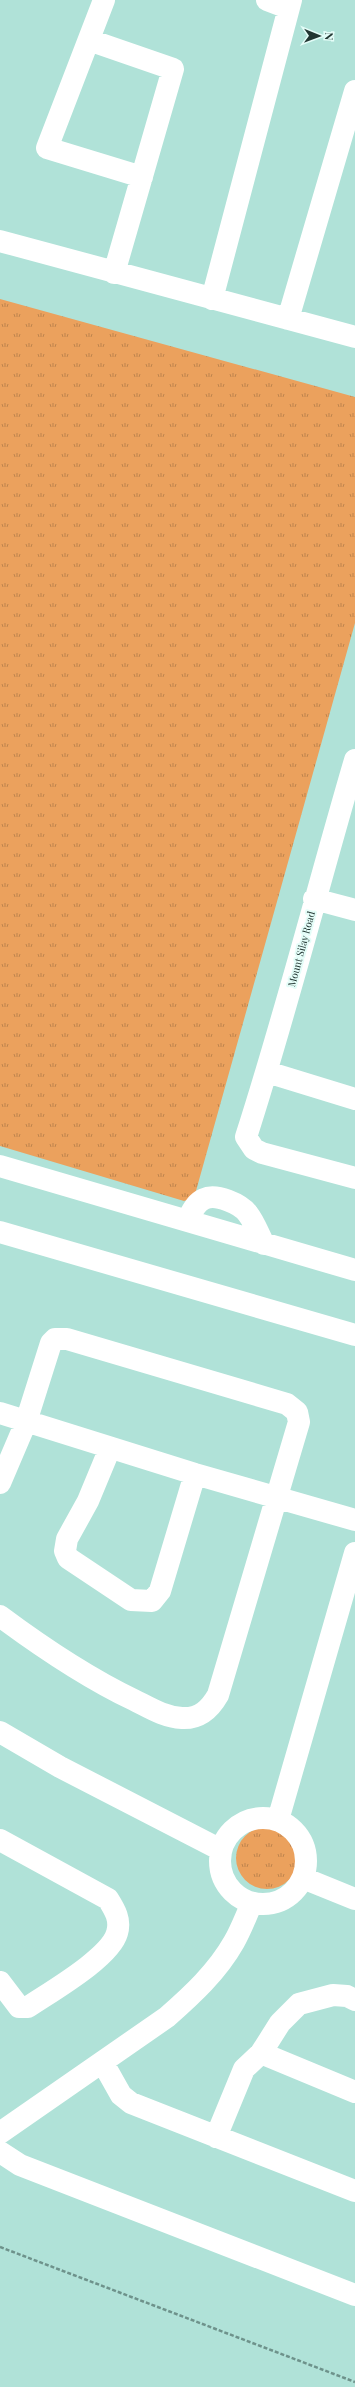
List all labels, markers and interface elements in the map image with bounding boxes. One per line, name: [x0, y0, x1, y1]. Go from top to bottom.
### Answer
north arrow: [299, 16, 339, 56]
text: N: [322, 32, 337, 40]
street label: Mount Silay Road: [284, 909, 318, 988]

